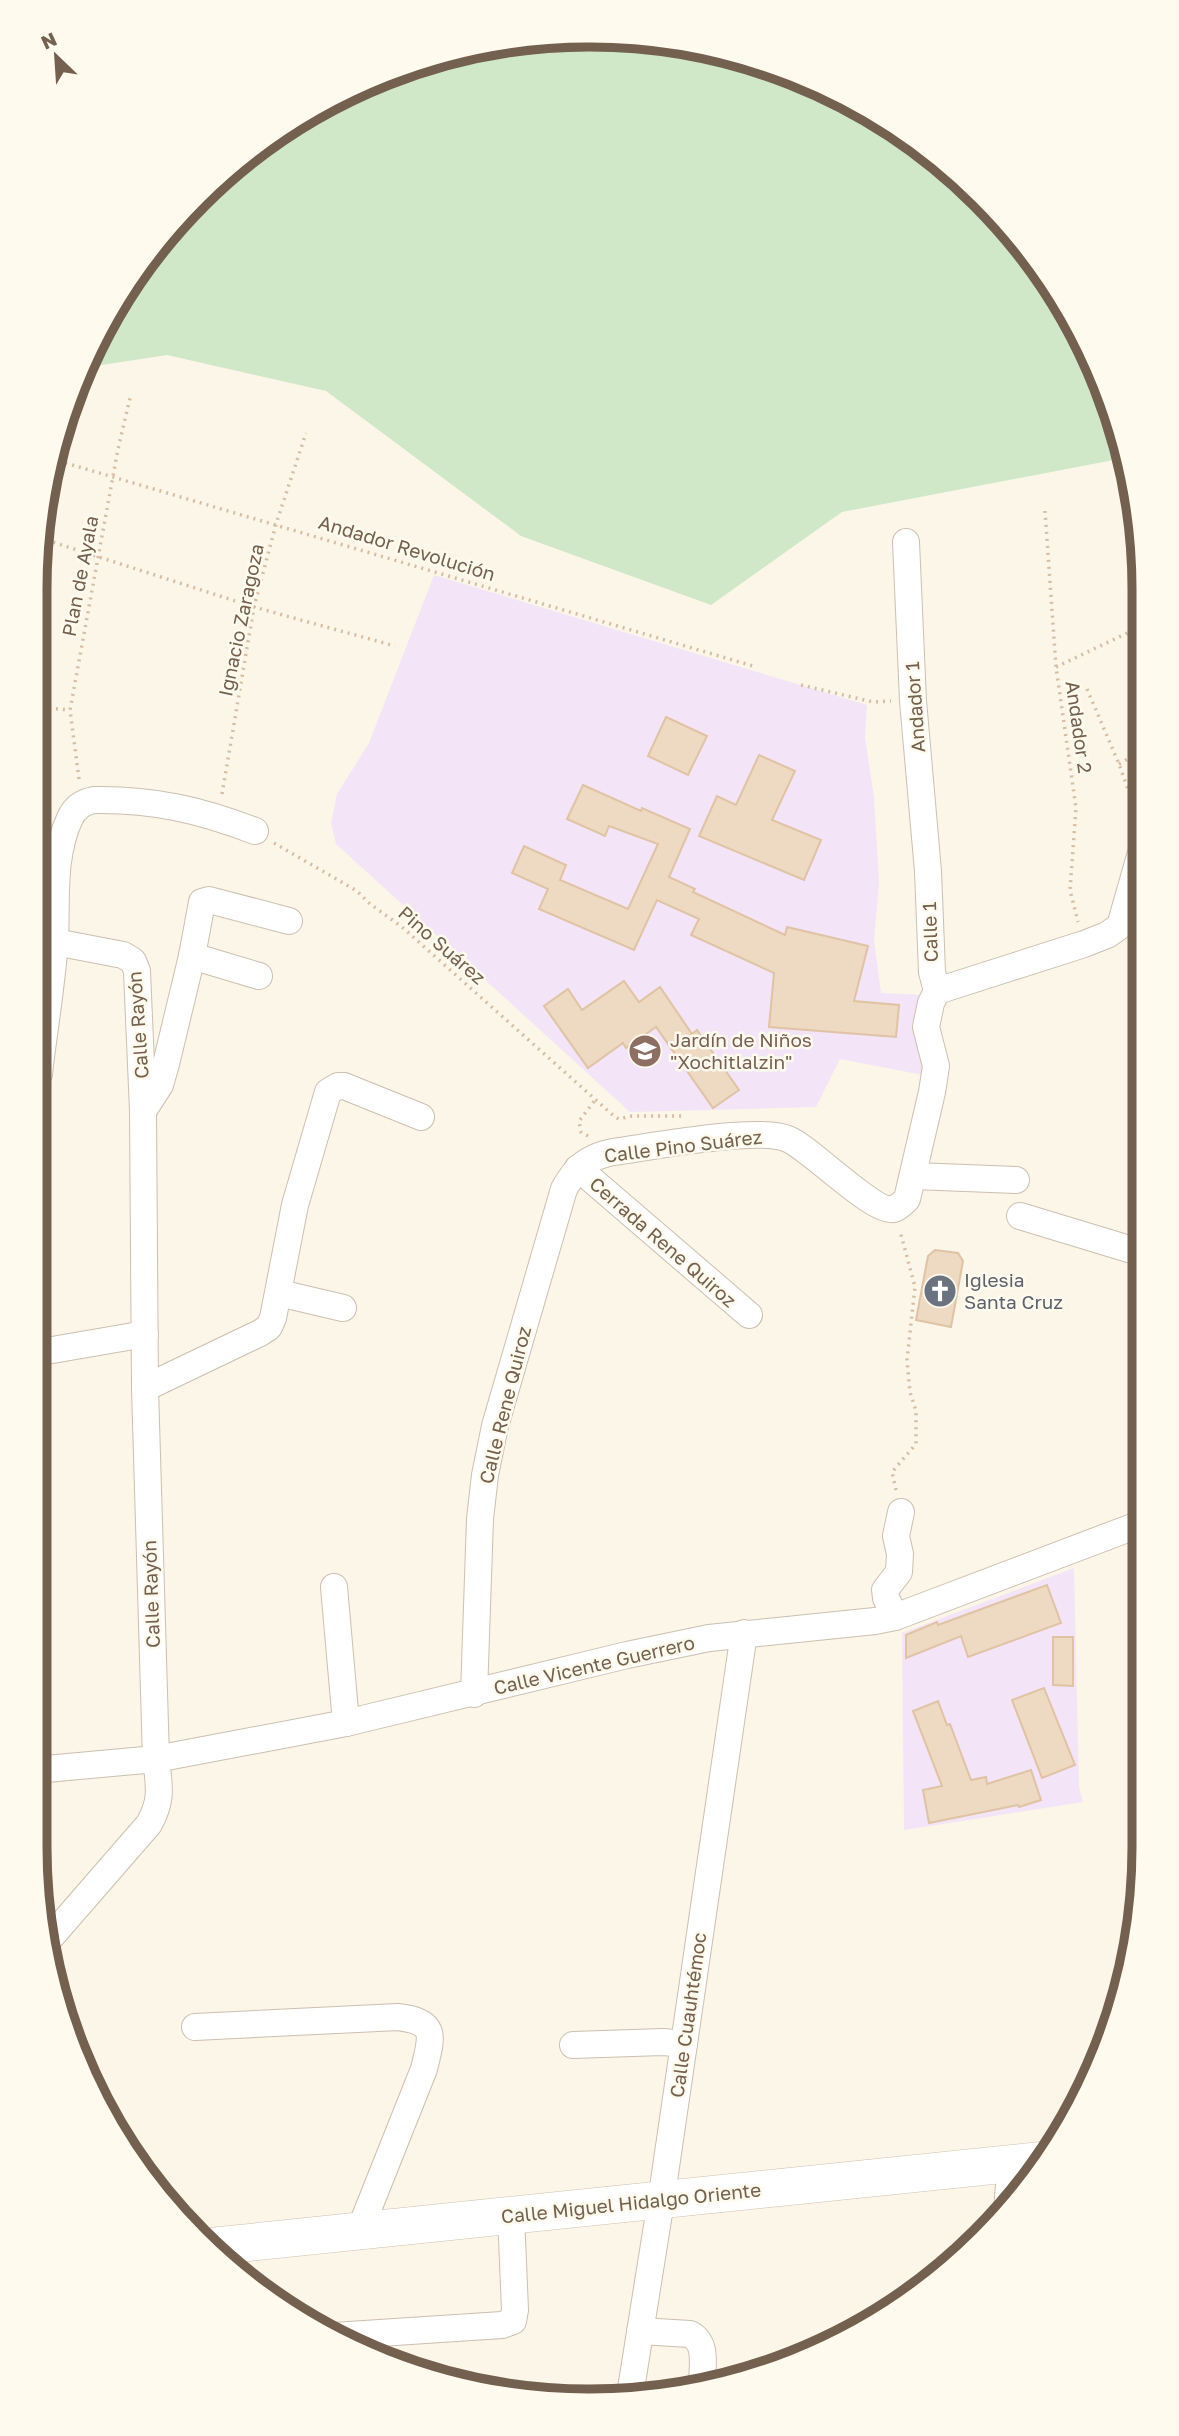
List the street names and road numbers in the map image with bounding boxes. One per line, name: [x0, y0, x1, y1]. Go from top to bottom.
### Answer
street label: Andador Revolución: [316, 510, 498, 585]
street label: Plan de Ayala: [57, 514, 102, 638]
street label: Ignacio Zaragoza: [213, 542, 268, 698]
street label: Andador 1: [900, 661, 929, 753]
street label: Andador 2: [1062, 679, 1097, 775]
street label: Pino Suárez: [394, 901, 491, 989]
street label: Calle 1: [917, 901, 942, 963]
street label: Calle Rayón: [122, 970, 153, 1080]
street label: Calle Pino Suárez: [603, 1124, 763, 1167]
street label: Cerrada Rene Quiroz: [585, 1172, 741, 1312]
street label: Calle Rene Quiroz: [474, 1324, 535, 1486]
street label: Calle Rayón: [137, 1540, 164, 1648]
street label: Calle Vicente Guerrero: [491, 1630, 697, 1699]
street label: Calle Cuauhtémoc: [665, 1931, 710, 2099]
street label: Calle Miguel Hidalgo Oriente: [500, 2177, 762, 2228]

